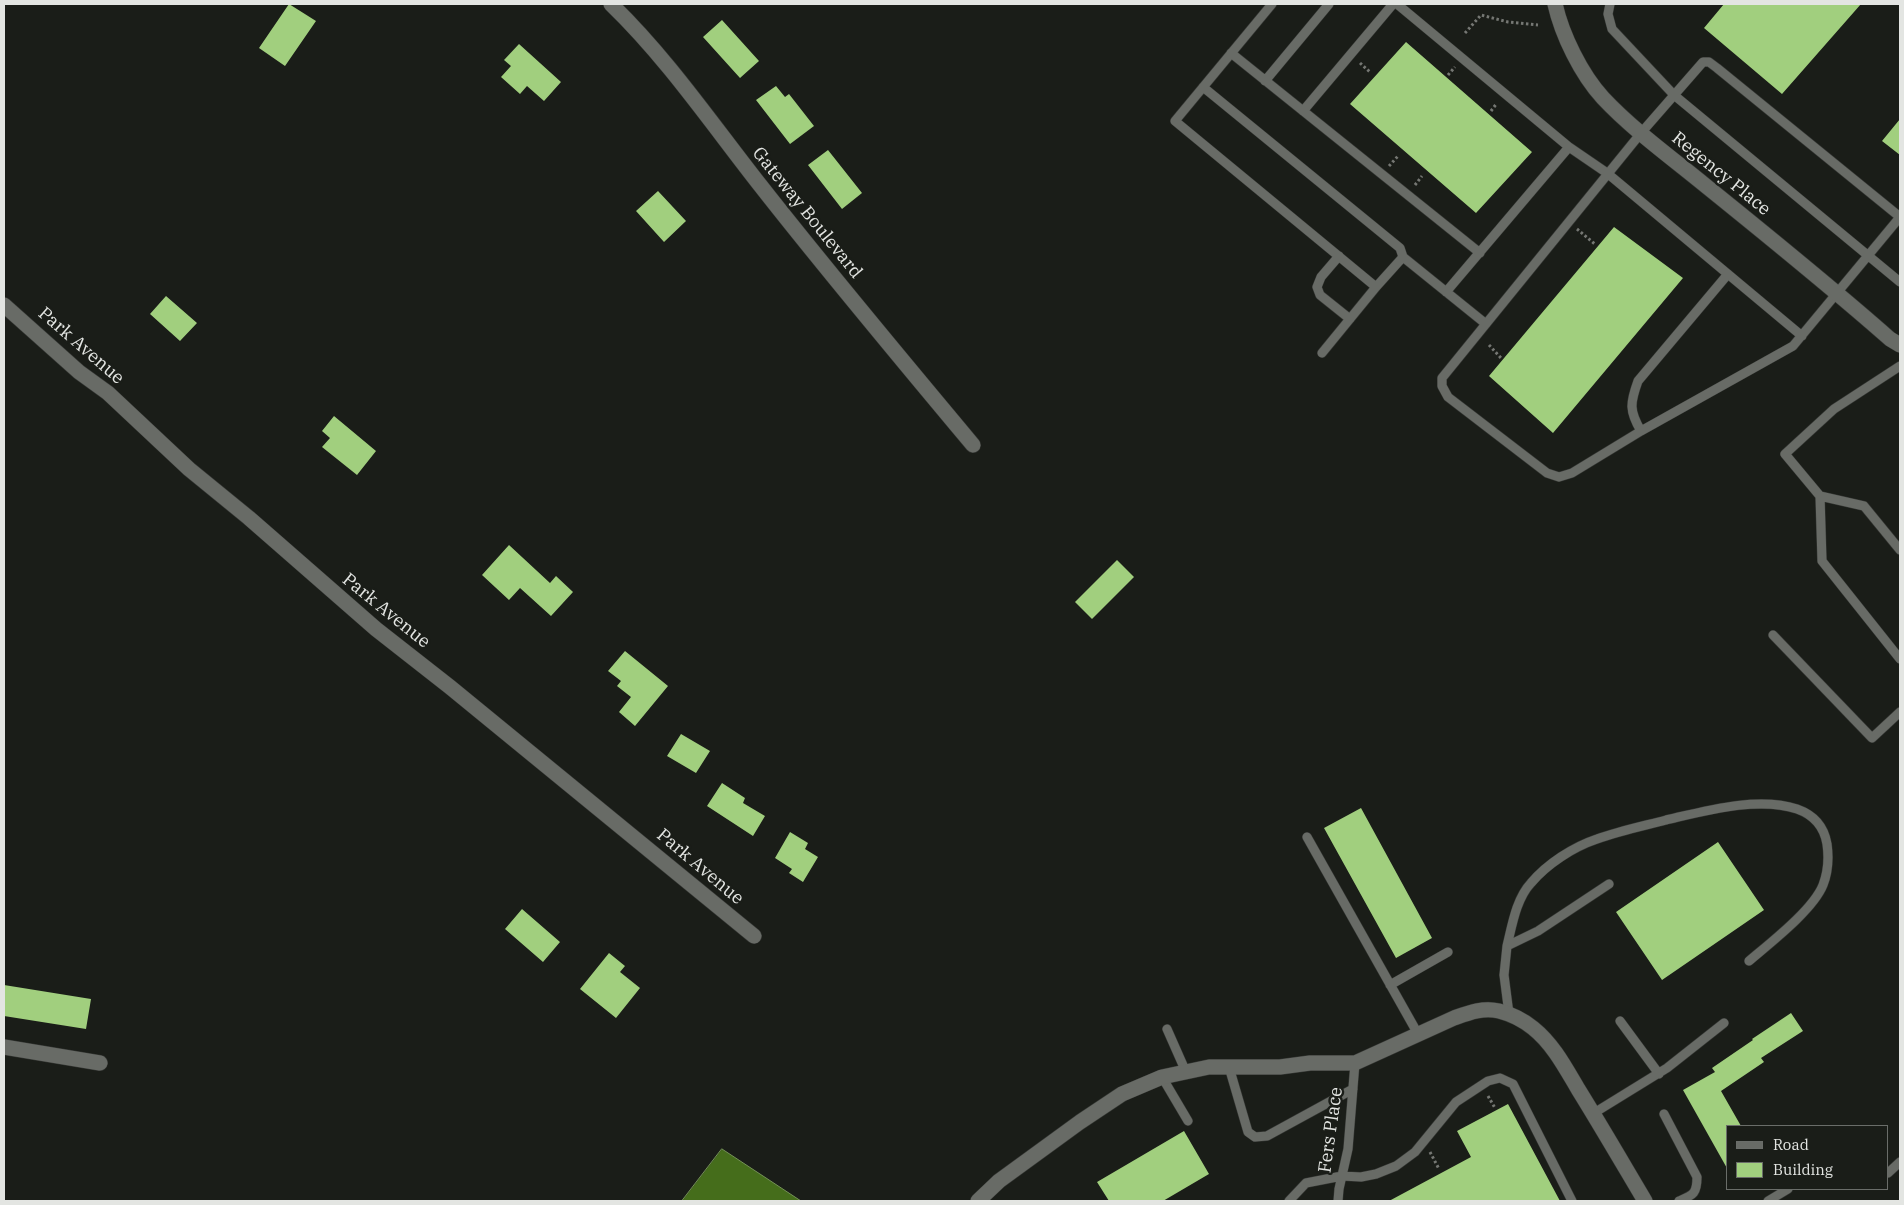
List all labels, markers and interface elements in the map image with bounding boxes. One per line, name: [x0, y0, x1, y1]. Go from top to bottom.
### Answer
street label: Regency Place: [1667, 128, 1775, 220]
street label: Gateway Boulevard: [747, 143, 867, 283]
street label: Park Avenue: [34, 303, 128, 389]
street label: Park Avenue: [338, 569, 434, 653]
street label: Park Avenue: [652, 824, 748, 910]
street label: Fers Place: [1314, 1086, 1348, 1174]
legend: [1726, 1125, 1889, 1190]
text: Road: [1773, 1135, 1809, 1154]
text: Building: [1773, 1160, 1833, 1179]

